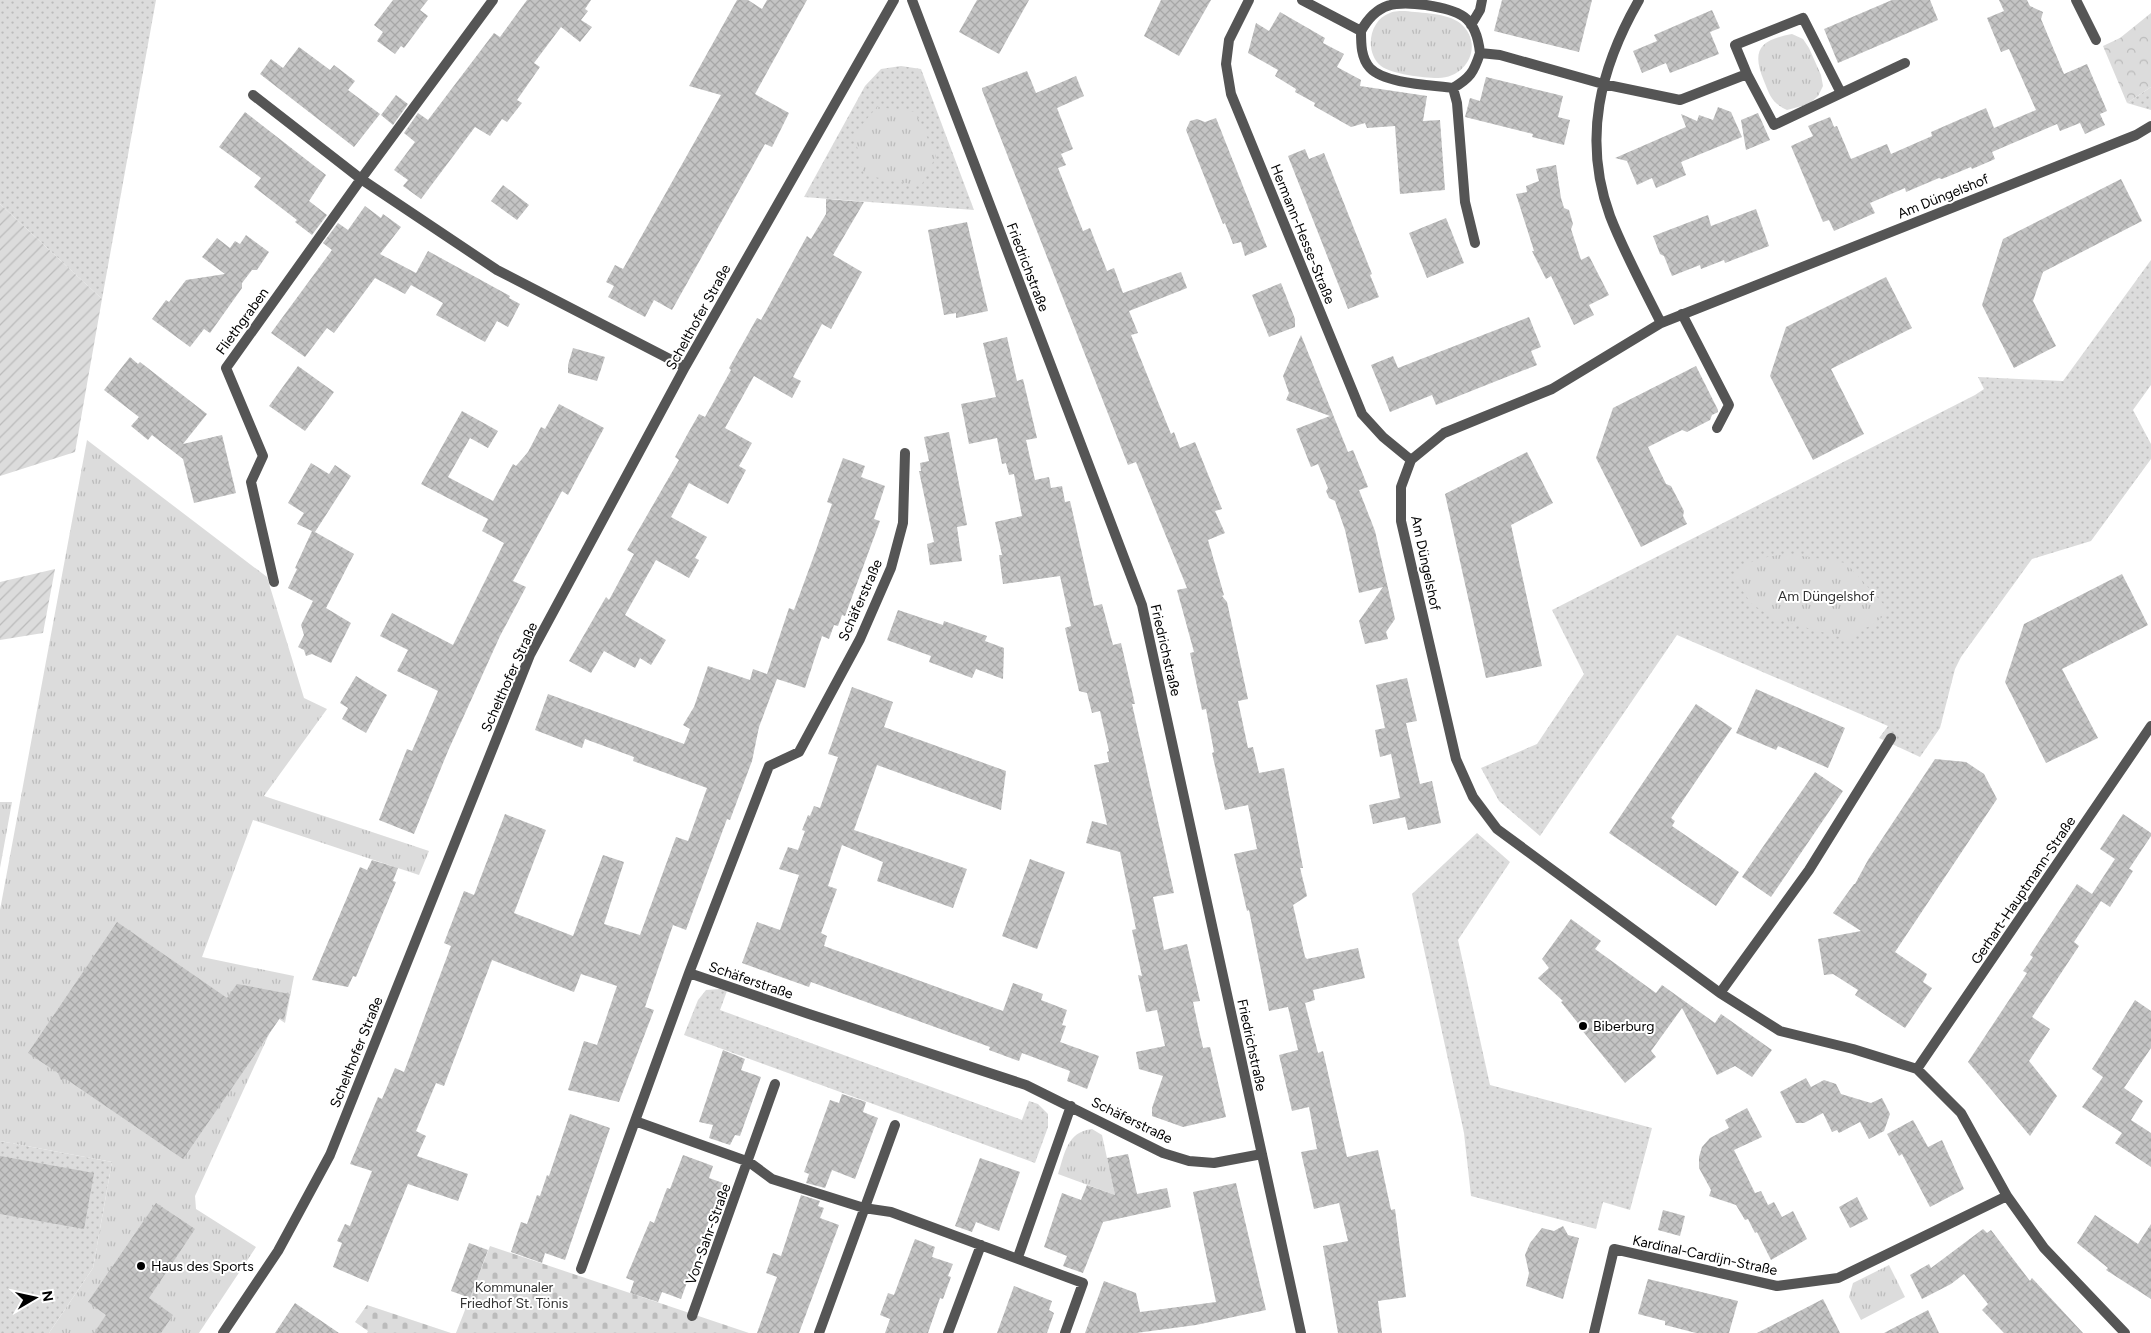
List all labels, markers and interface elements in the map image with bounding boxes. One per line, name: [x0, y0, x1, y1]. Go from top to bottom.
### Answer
street label: Hermann-Hesse-Straße: [1267, 162, 1339, 307]
street label: Am Düngelshof: [1895, 170, 1992, 222]
street label: Friedrichstraße: [1003, 220, 1052, 314]
street label: Schelthofer Straße: [662, 261, 735, 373]
street label: Fliethgraben: [212, 284, 272, 358]
street label: Am Düngelshof: [1407, 514, 1444, 613]
street label: Schäferstraße: [835, 556, 886, 644]
park label: Am Düngelshof: [1778, 588, 1875, 605]
street label: Friedrichstraße: [1147, 602, 1184, 698]
street label: Schelthofer Straße: [478, 619, 541, 735]
street label: Gerhart-Hauptmann-Straße: [1968, 813, 2079, 967]
street label: Schäferstraße: [707, 958, 795, 1003]
street label: Schelthofer Straße: [326, 994, 387, 1110]
street label: Friedrichstraße: [1233, 997, 1270, 1093]
place label: Biberburg: [1593, 1018, 1654, 1035]
marker: Biberburg: [1577, 1020, 1589, 1032]
street label: Schäferstraße: [1089, 1094, 1175, 1147]
street label: Von-Sahr-Straße: [682, 1181, 735, 1287]
street label: Kardinal-Cardijn-Straße: [1631, 1232, 1779, 1279]
place label: Haus des Sports: [151, 1258, 254, 1275]
marker: Haus des Sports: [135, 1260, 147, 1272]
north arrow: [10, 1273, 60, 1323]
park label: Kommunaler Friedhof St. Tönis: [460, 1279, 568, 1312]
text: N: [38, 1289, 57, 1303]

